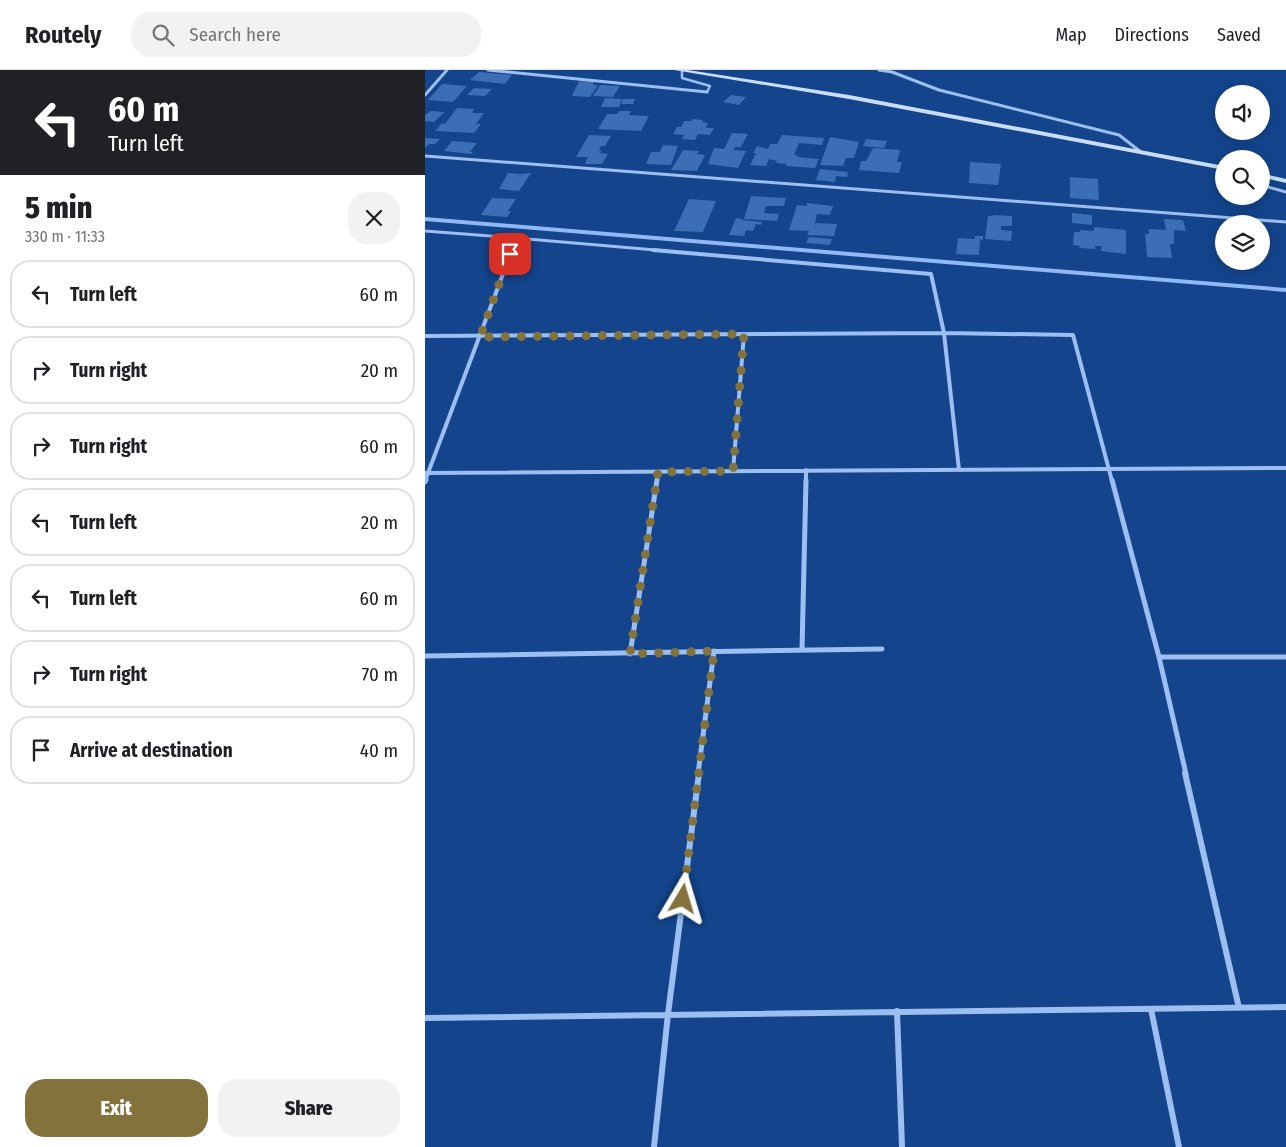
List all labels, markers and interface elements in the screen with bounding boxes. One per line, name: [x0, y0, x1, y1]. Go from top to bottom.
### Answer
search box: [131, 12, 481, 57]
text: Routely: [25, 21, 101, 49]
icon: search: [149, 21, 177, 49]
text: Search here: [189, 23, 281, 46]
text: Map: [1055, 24, 1087, 46]
text: Directions: [1115, 24, 1189, 46]
text: Saved: [1217, 24, 1261, 46]
map controls: [1215, 85, 1270, 270]
button: sound: [1215, 85, 1270, 140]
text: 60 m: [108, 88, 179, 130]
icon: left: [25, 90, 90, 155]
text: Turn left: [108, 130, 184, 157]
button: search: [1215, 150, 1270, 205]
text: 5 min: [25, 190, 92, 226]
button: close: [348, 192, 400, 244]
button: layers: [1215, 215, 1270, 270]
text: 330 m · 11:33: [25, 227, 105, 246]
pin: [489, 233, 531, 275]
icon: arrive: [496, 240, 524, 268]
icon: left: [27, 280, 55, 308]
text: Turn left: [70, 283, 137, 306]
text: 60 m: [360, 283, 398, 306]
icon: right: [27, 356, 55, 384]
text: Turn right: [70, 359, 147, 382]
text: 20 m: [361, 359, 398, 382]
icon: right: [27, 432, 55, 460]
text: Turn right: [70, 435, 147, 458]
text: 60 m: [360, 435, 398, 458]
icon: left: [27, 508, 55, 536]
text: Turn left: [70, 511, 137, 534]
text: 20 m: [361, 511, 398, 534]
icon: left: [27, 584, 55, 612]
text: Turn left: [70, 587, 137, 610]
text: 60 m: [360, 587, 398, 610]
icon: right: [27, 660, 55, 688]
text: Turn right: [70, 663, 147, 686]
text: 70 m: [362, 663, 398, 686]
icon: arrive: [27, 736, 55, 764]
text: Arrive at destination: [70, 739, 233, 762]
text: 40 m: [360, 739, 398, 762]
position arrow: [656, 872, 708, 924]
button: Exit: [25, 1079, 208, 1137]
button: Share: [218, 1079, 400, 1137]

